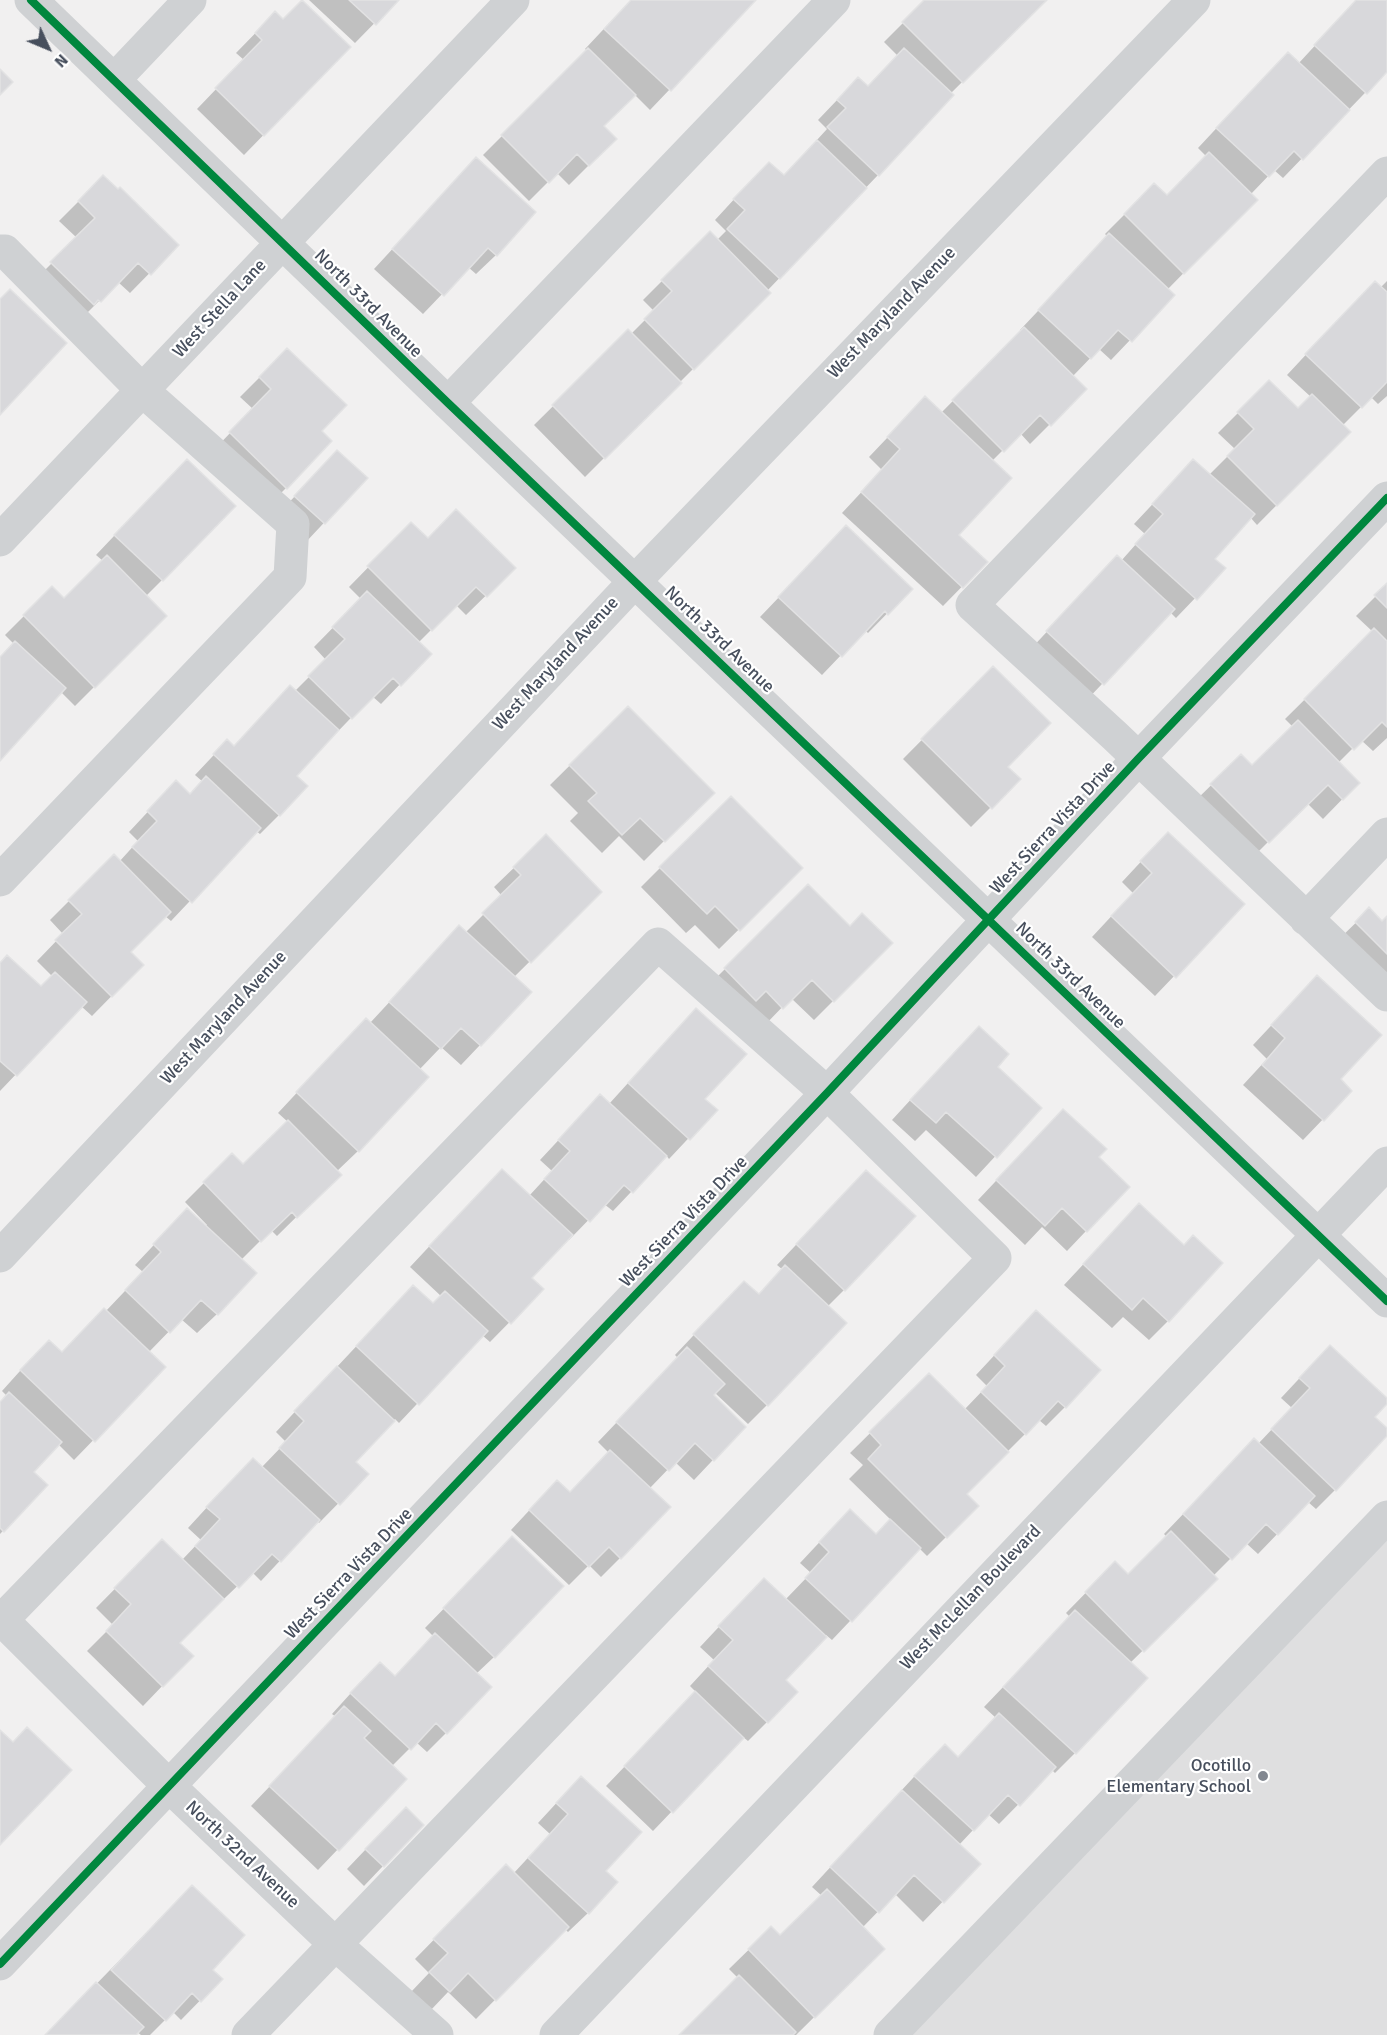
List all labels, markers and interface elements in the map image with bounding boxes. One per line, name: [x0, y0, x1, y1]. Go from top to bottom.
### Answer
north arrow: [18, 18, 78, 78]
text: N: [50, 50, 72, 71]
street label: West Maryland Avenue: [823, 243, 961, 383]
street label: North 33rd Avenue: [309, 245, 427, 363]
street label: West Stella Lane: [169, 255, 271, 363]
street label: North 33rd Avenue: [660, 582, 778, 698]
street label: West Maryland Avenue: [488, 593, 624, 735]
street label: West Sierra Vista Drive: [986, 757, 1120, 899]
street label: North 33rd Avenue: [1011, 918, 1129, 1034]
street label: West Maryland Avenue: [156, 947, 292, 1089]
street label: West Sierra Vista Drive: [616, 1152, 752, 1292]
street label: West Sierra Vista Drive: [281, 1504, 417, 1644]
street label: West McLellan Boulevard: [896, 1521, 1046, 1675]
place label: Ocotillo Elementary School: [1106, 1755, 1251, 1798]
marker: Ocotillo Elementary School: [1256, 1769, 1270, 1783]
street label: North 32nd Avenue: [181, 1797, 303, 1913]

